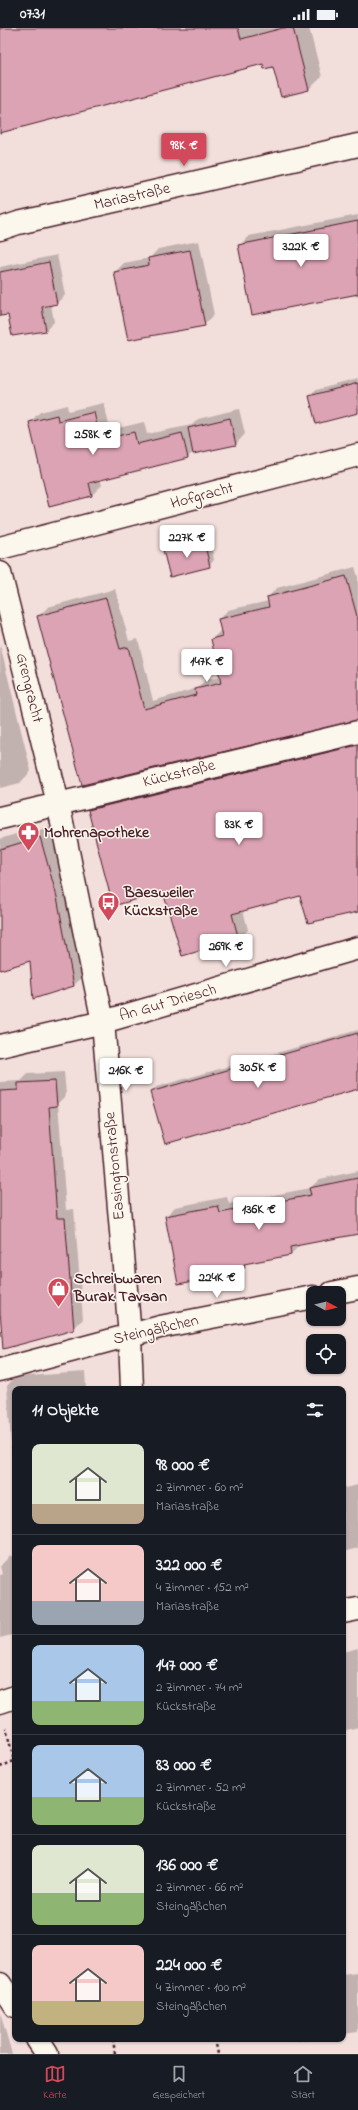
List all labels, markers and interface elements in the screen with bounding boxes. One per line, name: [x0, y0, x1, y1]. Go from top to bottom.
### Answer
text: 07:31: [20, 3, 45, 25]
pin: 98K €: [156, 133, 212, 167]
text: 98K €: [170, 136, 198, 155]
street label: Mariastraße: [92, 176, 173, 217]
pin: 322K €: [268, 234, 334, 268]
text: 322K €: [283, 237, 319, 256]
pin: 258K €: [60, 422, 126, 456]
text: 258K €: [74, 425, 112, 444]
street label: Hofgracht: [168, 476, 237, 516]
pin: 227K €: [154, 525, 220, 559]
text: 227K €: [169, 528, 205, 547]
pin: 147K €: [174, 649, 240, 683]
street label: Grengracht: [9, 651, 49, 726]
text: 147K €: [190, 652, 224, 671]
street label: Kückstraße: [140, 753, 218, 795]
pin: 83K €: [211, 812, 267, 846]
text: 83K €: [225, 815, 253, 834]
pharmacy icon: Mohrenapotheke: [15, 820, 41, 853]
place label: Mohrenapotheke: [44, 821, 150, 845]
place label: Baesweiler Kückstraße: [123, 881, 198, 923]
bus stop icon: Baesweiler Kückstraße: [96, 889, 122, 922]
pin: 269K €: [193, 934, 259, 968]
text: 269K €: [209, 937, 243, 956]
street label: An Gut Driesch: [117, 978, 219, 1028]
pin: 305K €: [225, 1055, 291, 1089]
pin: 216K €: [93, 1058, 159, 1092]
text: 305K €: [239, 1058, 277, 1077]
text: 216K €: [109, 1061, 143, 1080]
street label: Easingtonstraße: [98, 1110, 132, 1221]
pin: 136K €: [226, 1197, 292, 1231]
text: 136K €: [242, 1200, 276, 1219]
pin: 224K €: [184, 1265, 250, 1299]
place label: Schreibwaren Burak Tavsan: [73, 1267, 167, 1309]
text: 224K €: [199, 1268, 235, 1287]
shop icon: Schreibwaren Burak Tavsan: [46, 1275, 72, 1308]
north arrow: [306, 1286, 346, 1326]
map controls: [306, 1286, 346, 1374]
street label: Steingäßchen: [111, 1308, 201, 1351]
button: locate: [306, 1334, 346, 1374]
text: 11 Objekte: [32, 1398, 99, 1423]
icon: filters: [304, 1399, 326, 1421]
text: 98 000 €: [156, 1453, 210, 1478]
icon: home: [64, 1460, 112, 1508]
text: 2 Zimmer · 60 m²: [156, 1478, 243, 1497]
text: Mariastraße: [156, 1497, 219, 1516]
text: 322 000 €: [156, 1553, 222, 1578]
icon: home: [64, 1561, 112, 1609]
text: 4 Zimmer · 152 m²: [156, 1578, 249, 1597]
text: Mariastraße: [156, 1597, 219, 1616]
text: 147 000 €: [156, 1653, 218, 1678]
icon: home: [64, 1661, 112, 1709]
text: 2 Zimmer · 74 m²: [156, 1678, 243, 1697]
text: Kückstraße: [156, 1697, 216, 1716]
text: 83 000 €: [156, 1753, 212, 1778]
icon: home: [64, 1761, 112, 1809]
text: 2 Zimmer · 52 m²: [156, 1778, 246, 1797]
text: Kückstraße: [156, 1797, 216, 1816]
text: 136 000 €: [156, 1853, 218, 1878]
icon: home: [64, 1861, 112, 1909]
text: 2 Zimmer · 66 m²: [156, 1878, 243, 1897]
text: Steingäßchen: [156, 1897, 227, 1916]
text: 224 000 €: [156, 1953, 222, 1978]
icon: home: [64, 1961, 112, 2009]
text: 4 Zimmer · 100 m²: [156, 1978, 246, 1997]
text: Steingäßchen: [156, 1997, 227, 2016]
tab: Karte: [43, 2063, 66, 2103]
tab: Gespeichert: [153, 2063, 205, 2103]
tab: Start: [291, 2063, 315, 2103]

